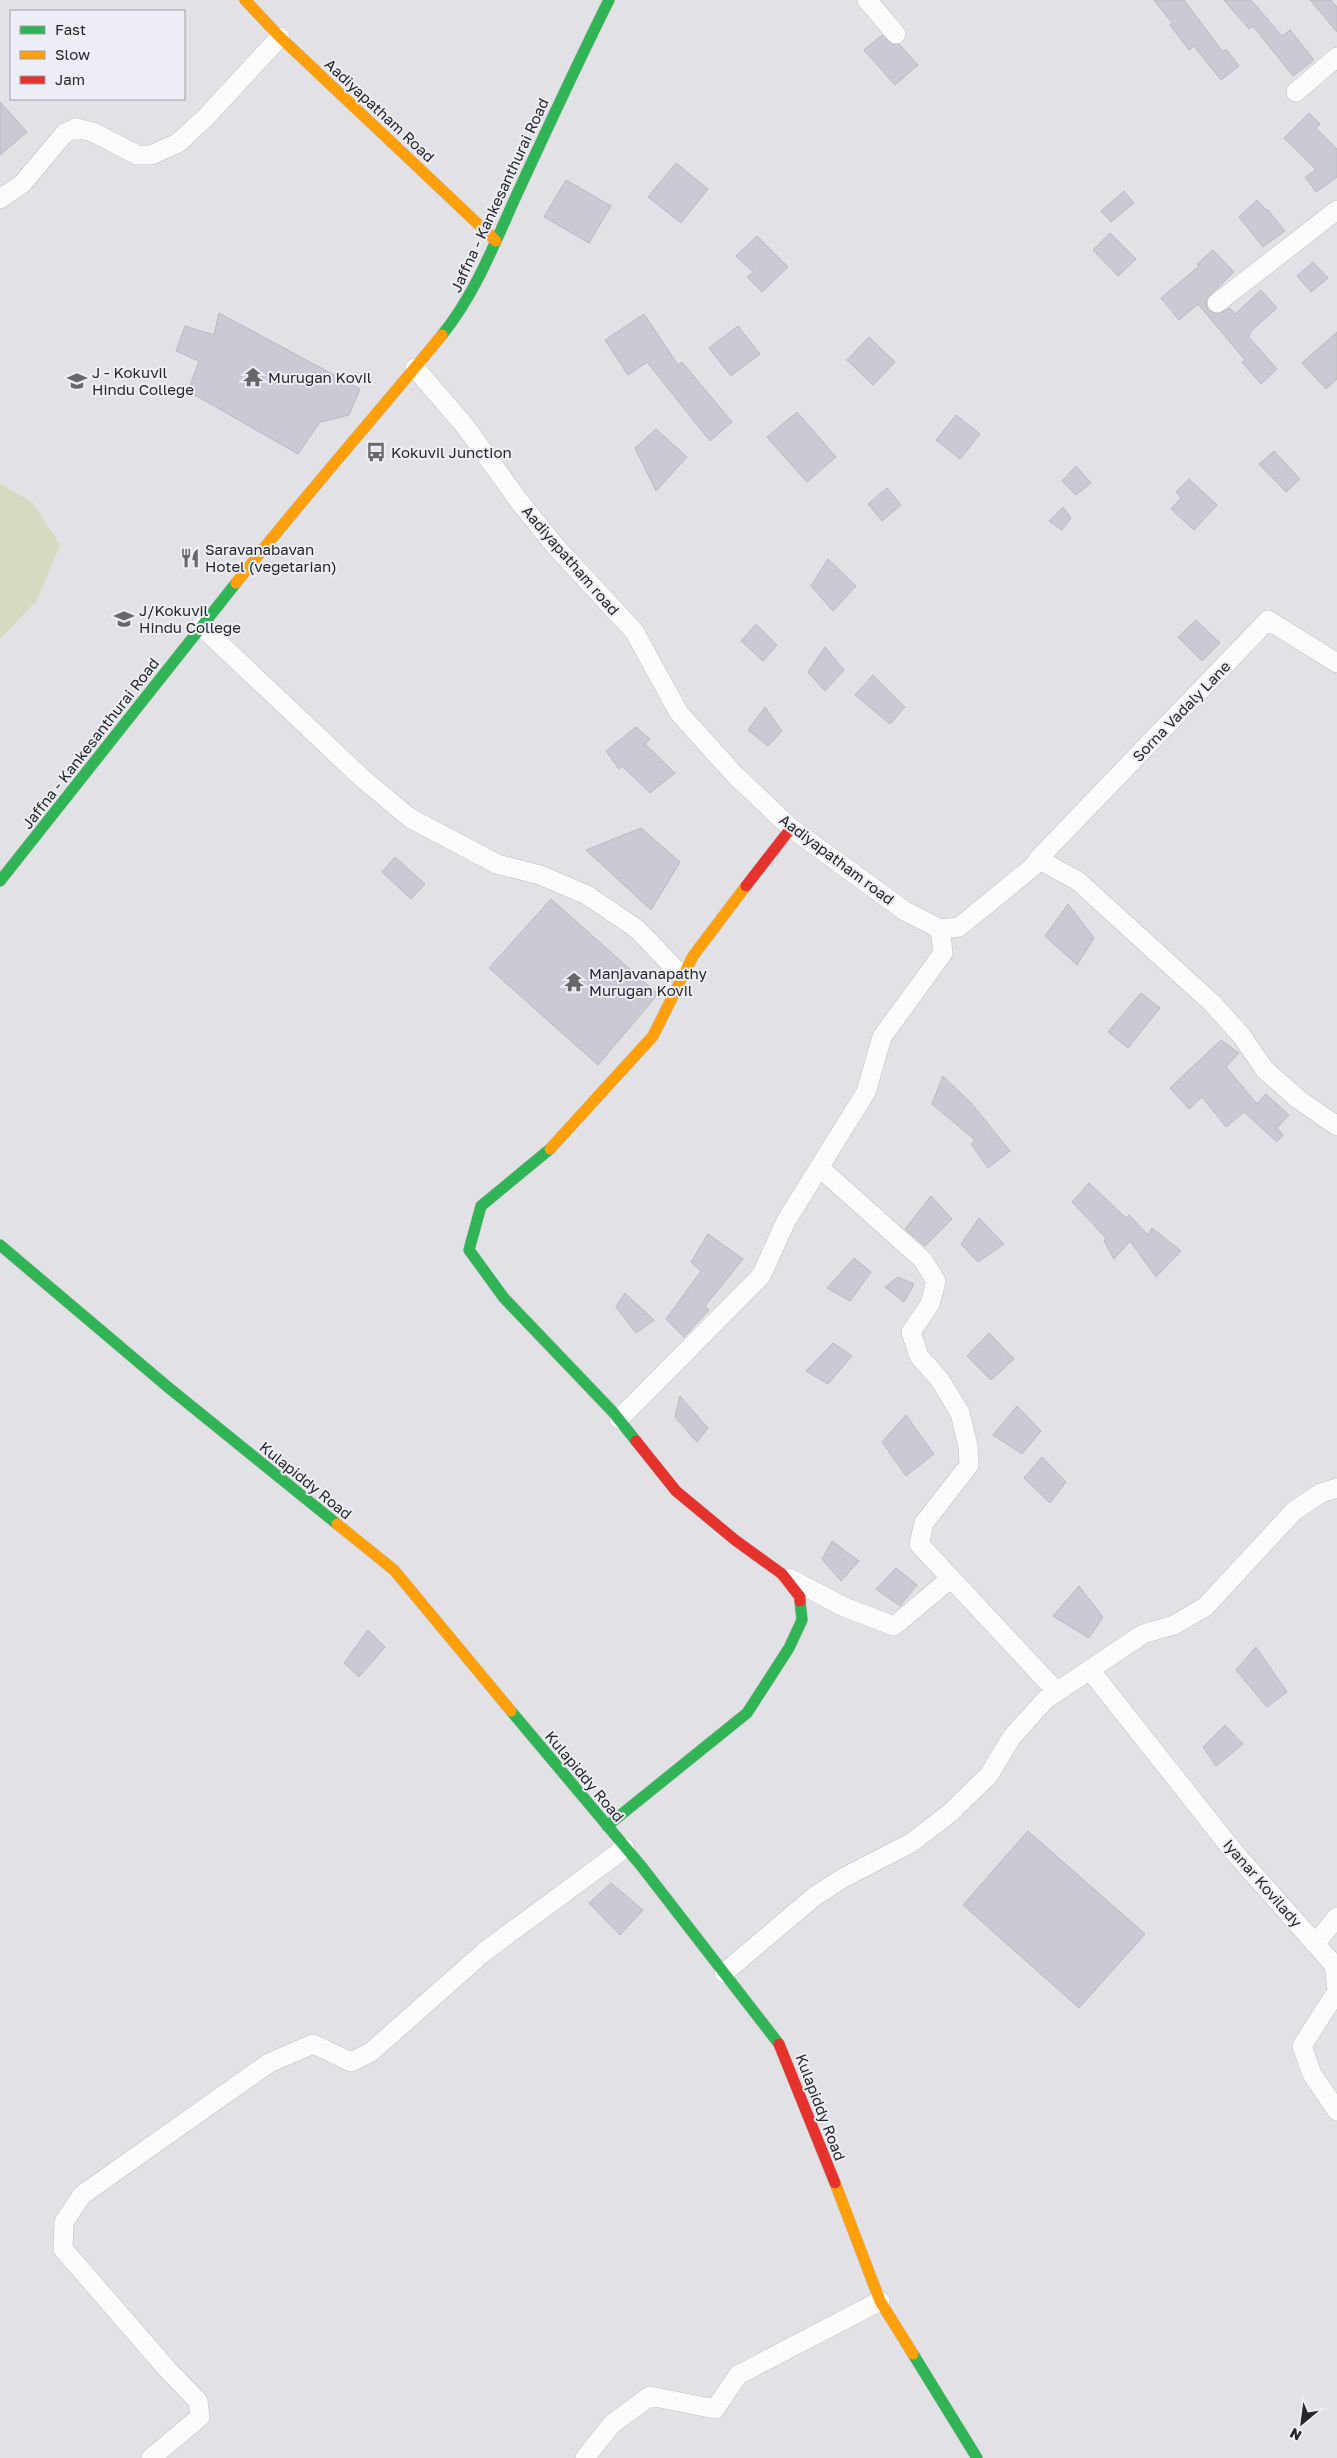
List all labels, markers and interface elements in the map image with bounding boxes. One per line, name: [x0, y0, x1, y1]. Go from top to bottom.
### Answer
legend: [10, 10, 185, 100]
text: Fast: [55, 20, 86, 38]
text: Slow: [55, 45, 90, 63]
street label: Aadiyapatham Road: [321, 55, 439, 165]
text: Jam: [55, 70, 85, 88]
street label: Jaffna - Kankesanthurai Road: [446, 95, 552, 295]
place label: J - Kokuvil Hindu College: [92, 363, 194, 398]
temple icon: Murugan Kovil: [242, 366, 264, 388]
place label: Murugan Kovil: [268, 368, 372, 386]
school or university icon: J - Kokuvil Hindu College: [66, 370, 88, 392]
bus stop icon: Kokuvil Junction: [365, 441, 387, 463]
place label: Kokuvil Junction: [391, 443, 512, 461]
street label: Aadiyapatham road: [519, 502, 623, 618]
place label: Saravanabavan Hotel (vegetarian): [205, 540, 337, 575]
restaurant icon: Saravanabavan Hotel (vegetarian): [179, 547, 201, 569]
place label: J/Kokuvil Hindu College: [139, 601, 241, 636]
school or university icon: J/Kokuvil Hindu College: [113, 608, 135, 630]
street label: Jaffna - Kankesanthurai Road: [18, 654, 162, 832]
street label: Sorna Vadaly Lane: [1128, 657, 1234, 765]
street label: Aadiyapatham road: [776, 810, 898, 908]
place label: Manjavanapathy Murugan Kovil: [589, 964, 707, 999]
temple icon: Manjavanapathy Murugan Kovil: [563, 971, 585, 993]
street label: Kulapiddy Road: [256, 1437, 356, 1523]
street label: Kulapiddy Road: [542, 1727, 628, 1825]
street label: Iyanar Kovilady: [1220, 1835, 1306, 1931]
street label: Kulapiddy Road: [792, 2051, 850, 2163]
north arrow: [1277, 2398, 1327, 2448]
text: N: [1287, 2425, 1304, 2445]

